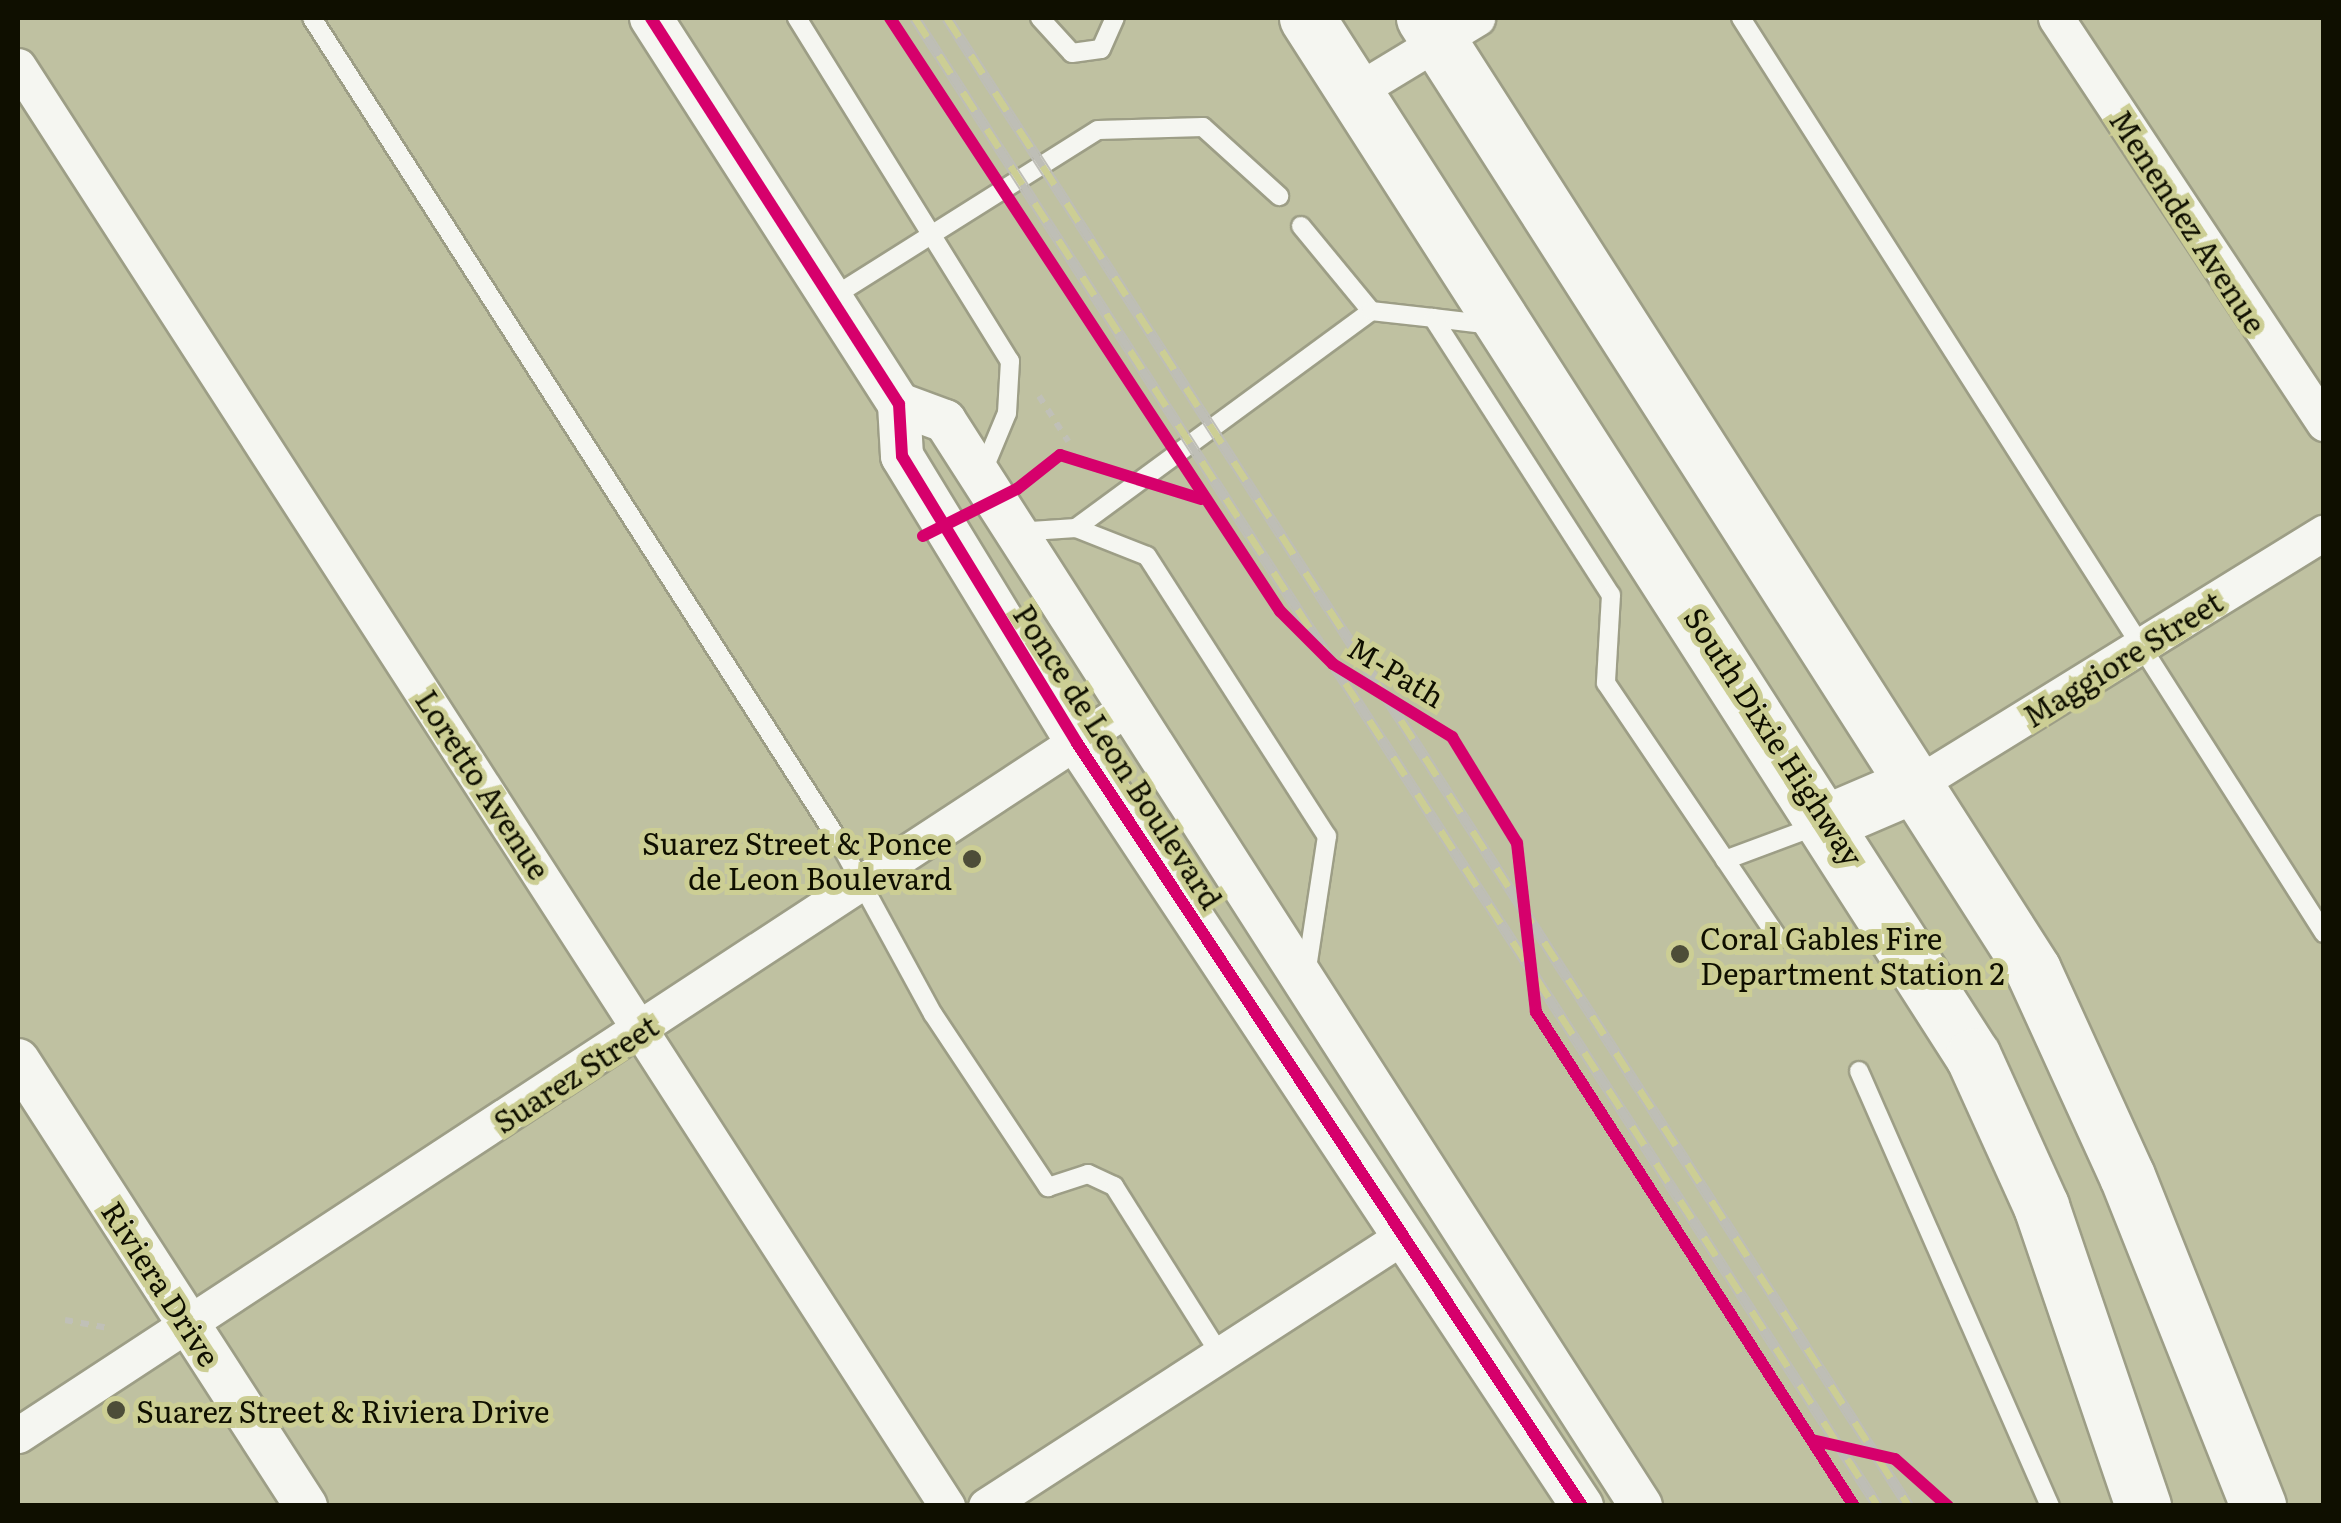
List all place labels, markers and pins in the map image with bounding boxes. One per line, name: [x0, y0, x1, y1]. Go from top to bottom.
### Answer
place label: Suarez Street & Ponce de Leon Boulevard: [642, 824, 952, 894]
marker: Suarez Street & Ponce de Leon Boulevard: [961, 848, 983, 870]
place label: Coral Gables Fire Department Station 2: [1700, 919, 2005, 990]
marker: Coral Gables Fire Department Station 2: [1669, 943, 1691, 965]
place label: Suarez Street & Riviera Drive: [136, 1392, 550, 1428]
marker: Suarez Street & Riviera Drive: [105, 1399, 127, 1421]

